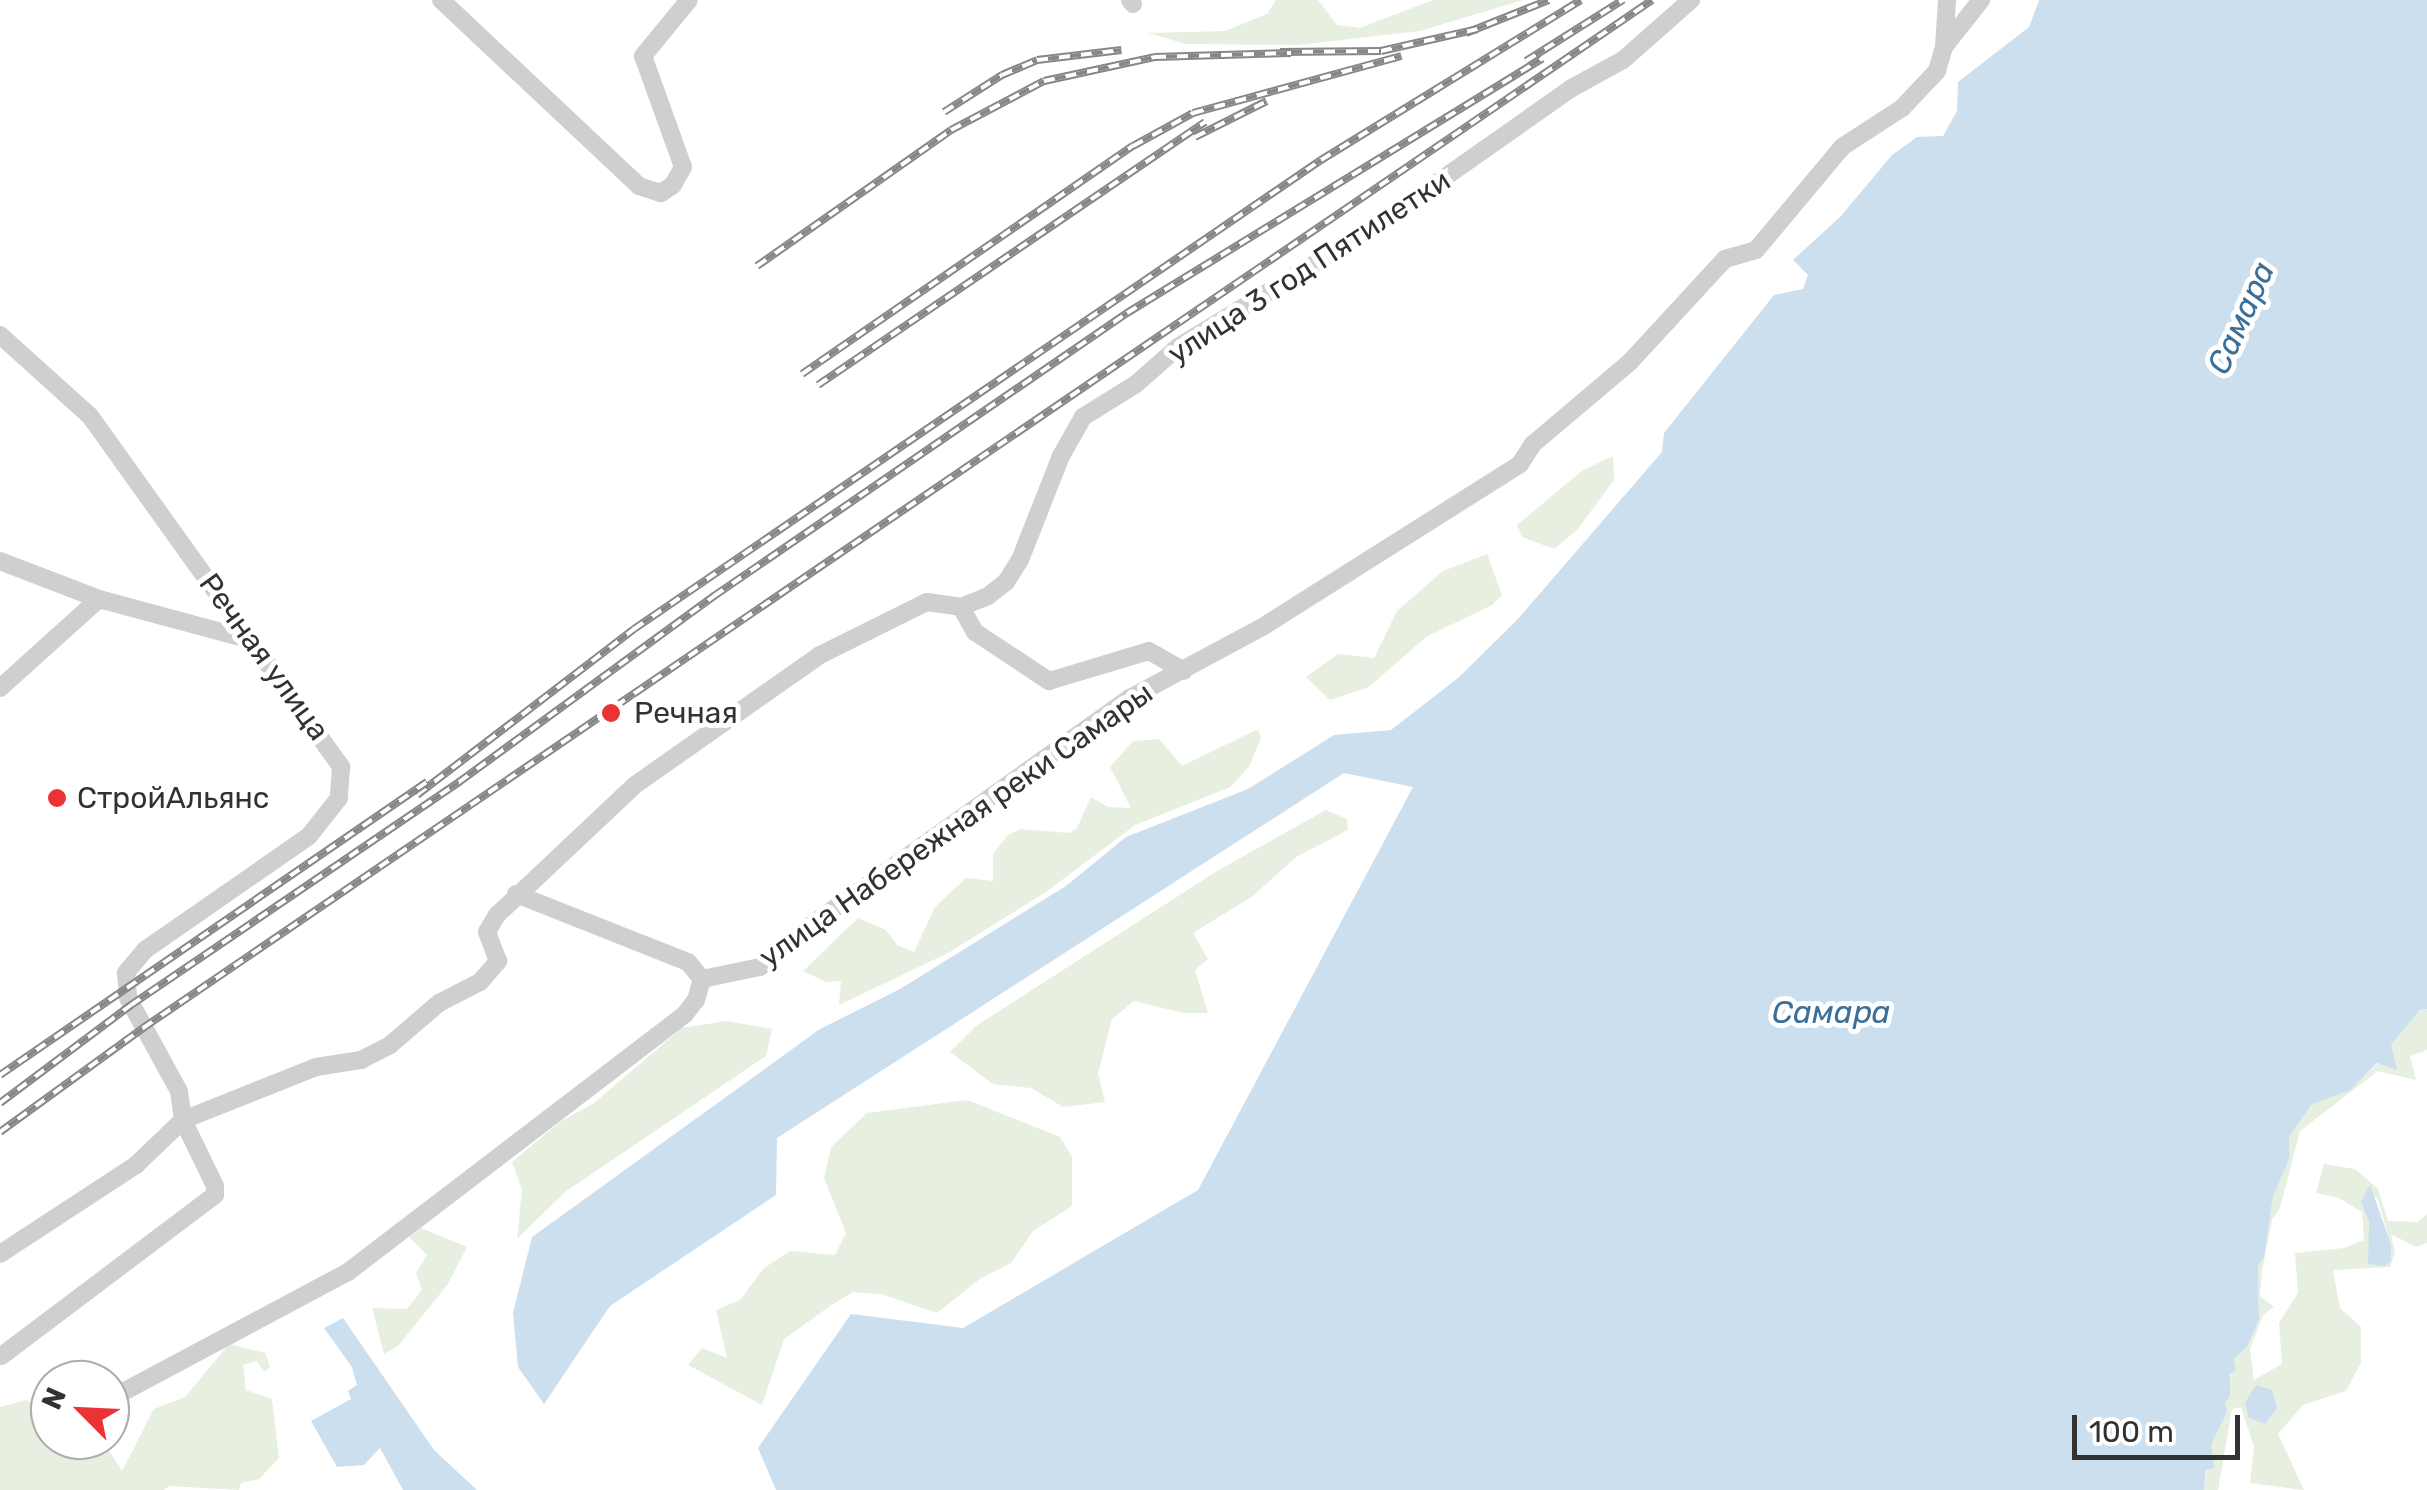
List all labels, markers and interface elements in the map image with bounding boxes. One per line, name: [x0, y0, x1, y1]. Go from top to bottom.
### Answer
street label: улица 3 год Пятилетки: [1161, 162, 1457, 372]
water label: Самара: [2199, 256, 2283, 380]
street label: Речная улица: [191, 567, 337, 747]
street label: улица Набережная реки Самары: [752, 675, 1160, 975]
place label: Речная: [634, 695, 738, 731]
marker: Речная: [598, 700, 624, 726]
place label: СтройАльянс: [77, 780, 269, 816]
marker: СтройАльянс: [46, 787, 68, 809]
water label: Самара: [1772, 993, 1890, 1031]
north arrow: [30, 1360, 130, 1460]
text: N: [35, 1383, 73, 1414]
scale bar: [2077, 1395, 2244, 1457]
text: 100 m: [2089, 1414, 2174, 1450]

